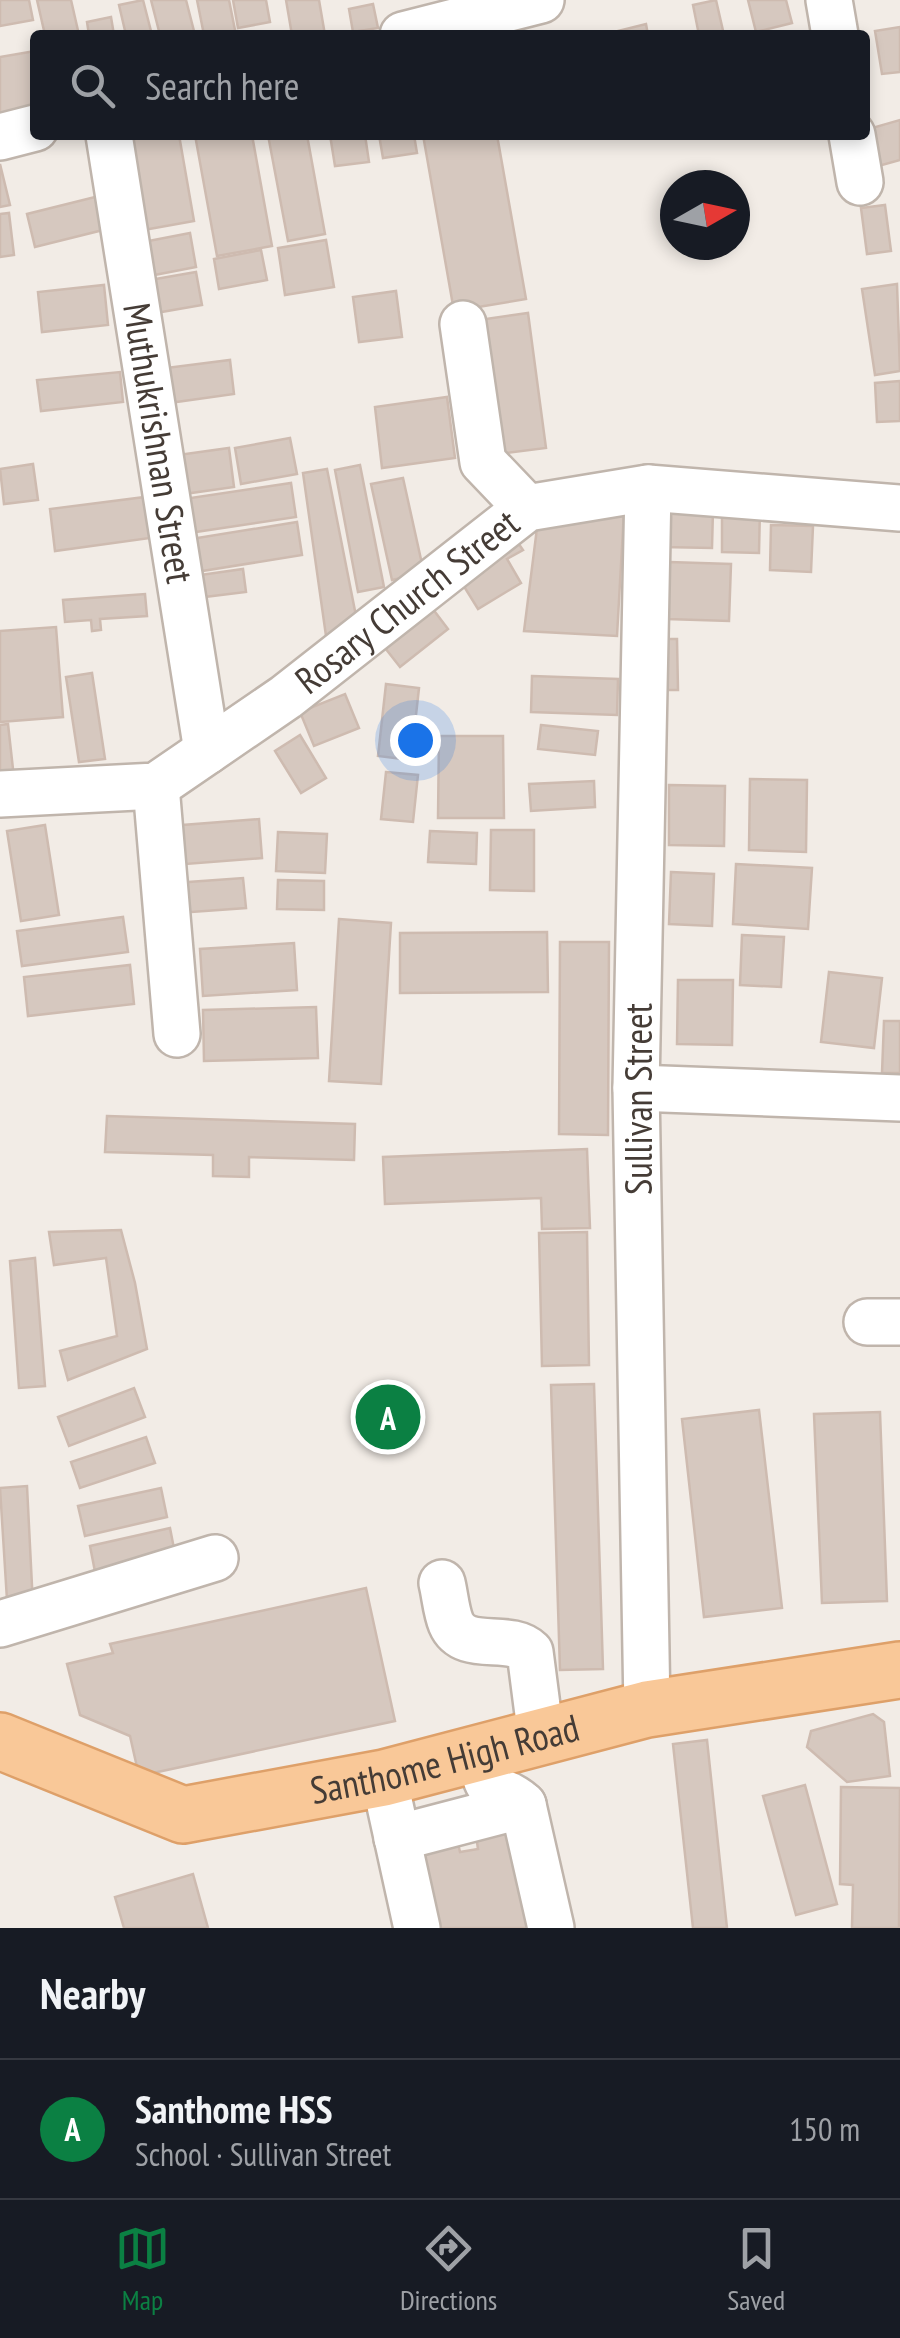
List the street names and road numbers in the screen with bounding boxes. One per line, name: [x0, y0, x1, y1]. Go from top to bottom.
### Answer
street label: Muthukrishnan Street: [113, 299, 206, 587]
street label: Rosary Church Street: [285, 497, 529, 704]
street label: Sullivan Street: [613, 1002, 662, 1195]
street label: Santhome High Road: [306, 1702, 584, 1814]

